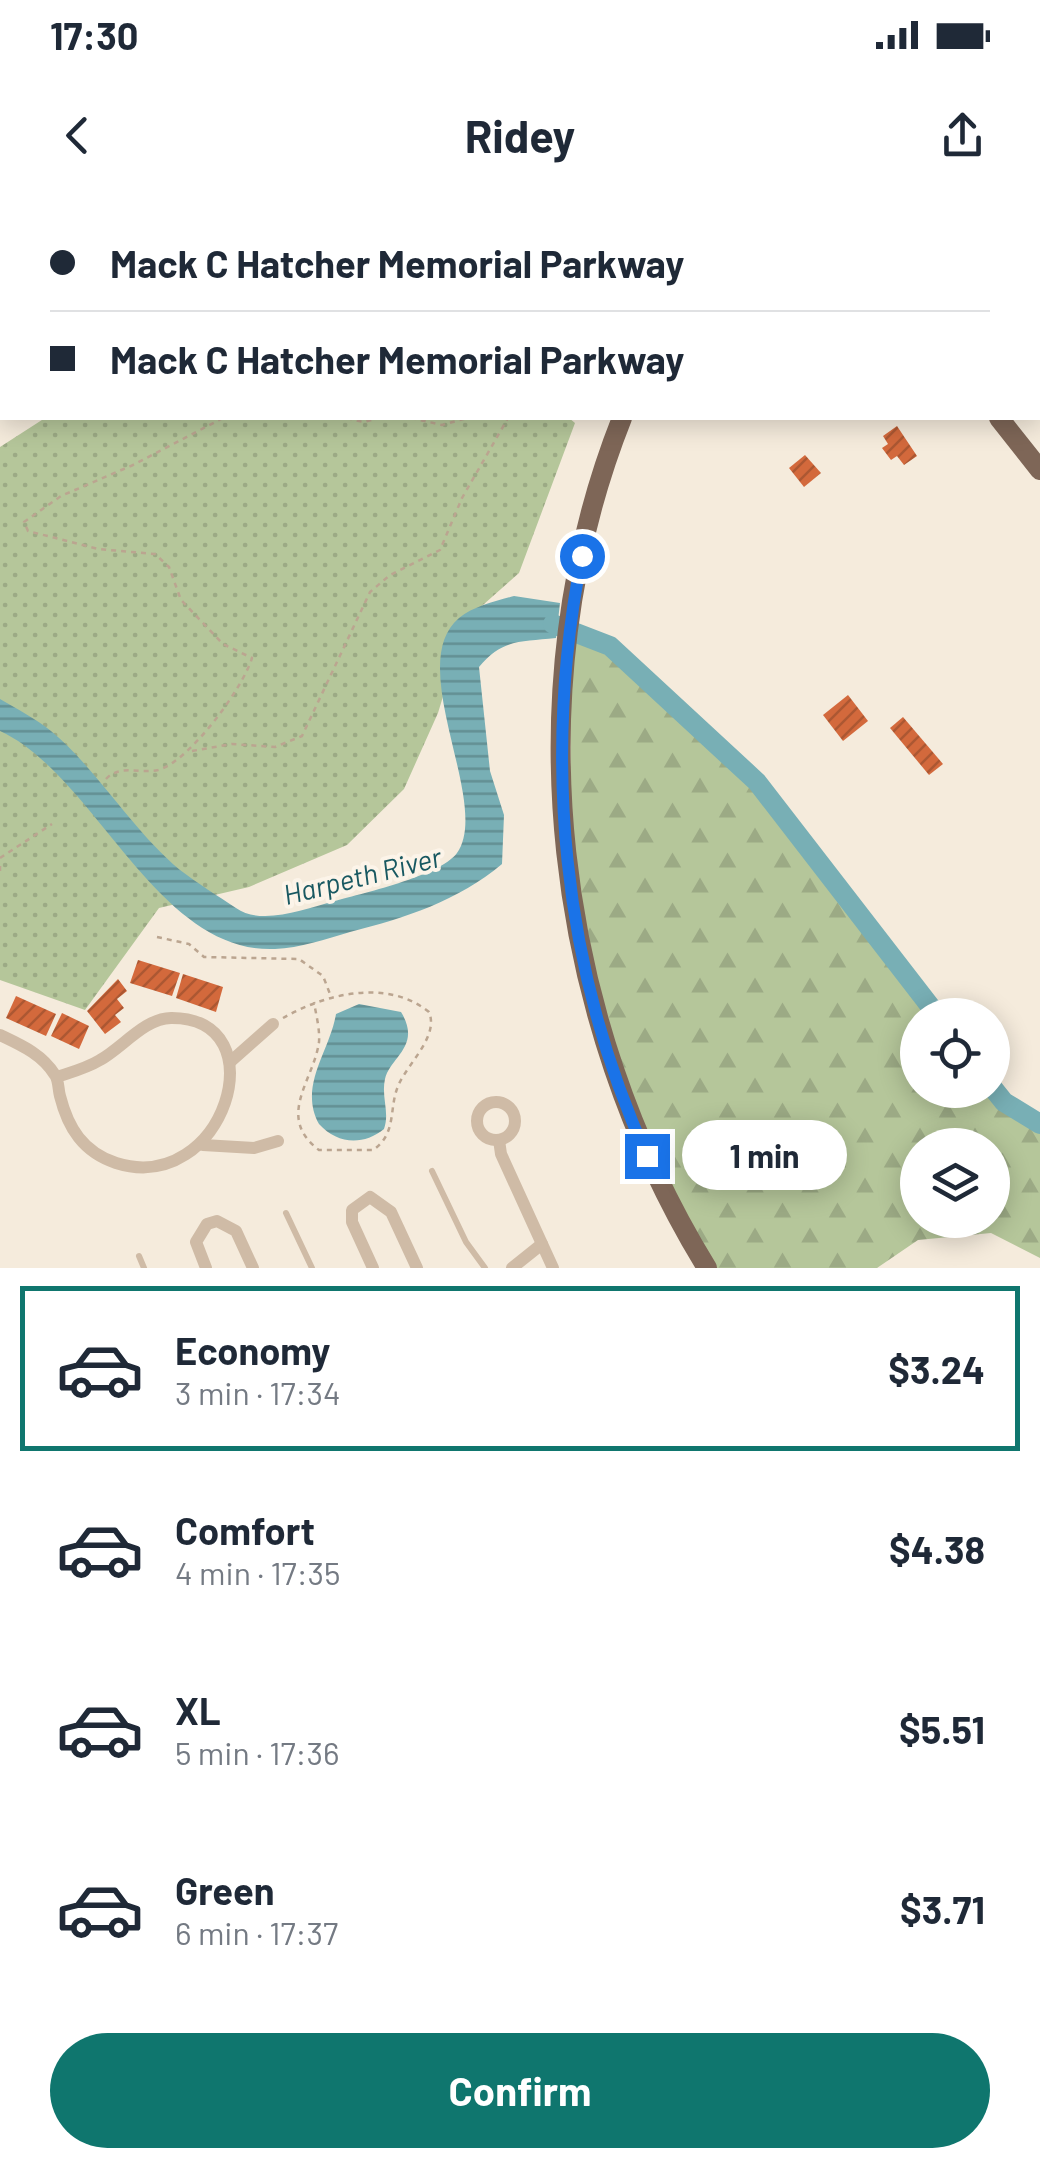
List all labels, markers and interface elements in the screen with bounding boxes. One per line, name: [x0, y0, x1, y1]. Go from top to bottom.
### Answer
text: 17:30: [50, 12, 138, 58]
icon: back: [50, 108, 105, 163]
text: Ridey: [465, 108, 575, 162]
icon: share: [935, 108, 990, 163]
text: Mack C Hatcher Memorial Parkway: [110, 240, 684, 286]
text: Mack C Hatcher Memorial Parkway: [110, 336, 684, 382]
route start: [560, 534, 605, 579]
water label: Harpeth River: [279, 839, 446, 911]
map controls: [900, 998, 1010, 1238]
button: locate: [900, 998, 1010, 1108]
callout: 1 min: [682, 1121, 847, 1191]
button: layers: [900, 1128, 1010, 1238]
route end: [625, 1134, 670, 1179]
text: 1 min: [729, 1136, 800, 1174]
icon: car: [55, 1324, 145, 1414]
text: Economy: [175, 1327, 330, 1373]
text: $3.24: [888, 1346, 985, 1392]
text: 3 min · 17:34: [175, 1373, 341, 1411]
icon: car: [55, 1504, 145, 1594]
text: Comfort: [175, 1507, 315, 1553]
text: $4.38: [889, 1526, 985, 1572]
text: 4 min · 17:35: [175, 1553, 341, 1591]
icon: car: [55, 1684, 145, 1774]
text: XL: [175, 1687, 221, 1733]
text: $5.51: [899, 1706, 985, 1752]
text: 5 min · 17:36: [175, 1733, 339, 1771]
icon: car: [55, 1864, 145, 1954]
text: Green: [175, 1867, 275, 1913]
text: $3.71: [900, 1886, 985, 1932]
text: 6 min · 17:37: [175, 1913, 338, 1951]
button: Confirm: [50, 2033, 990, 2148]

